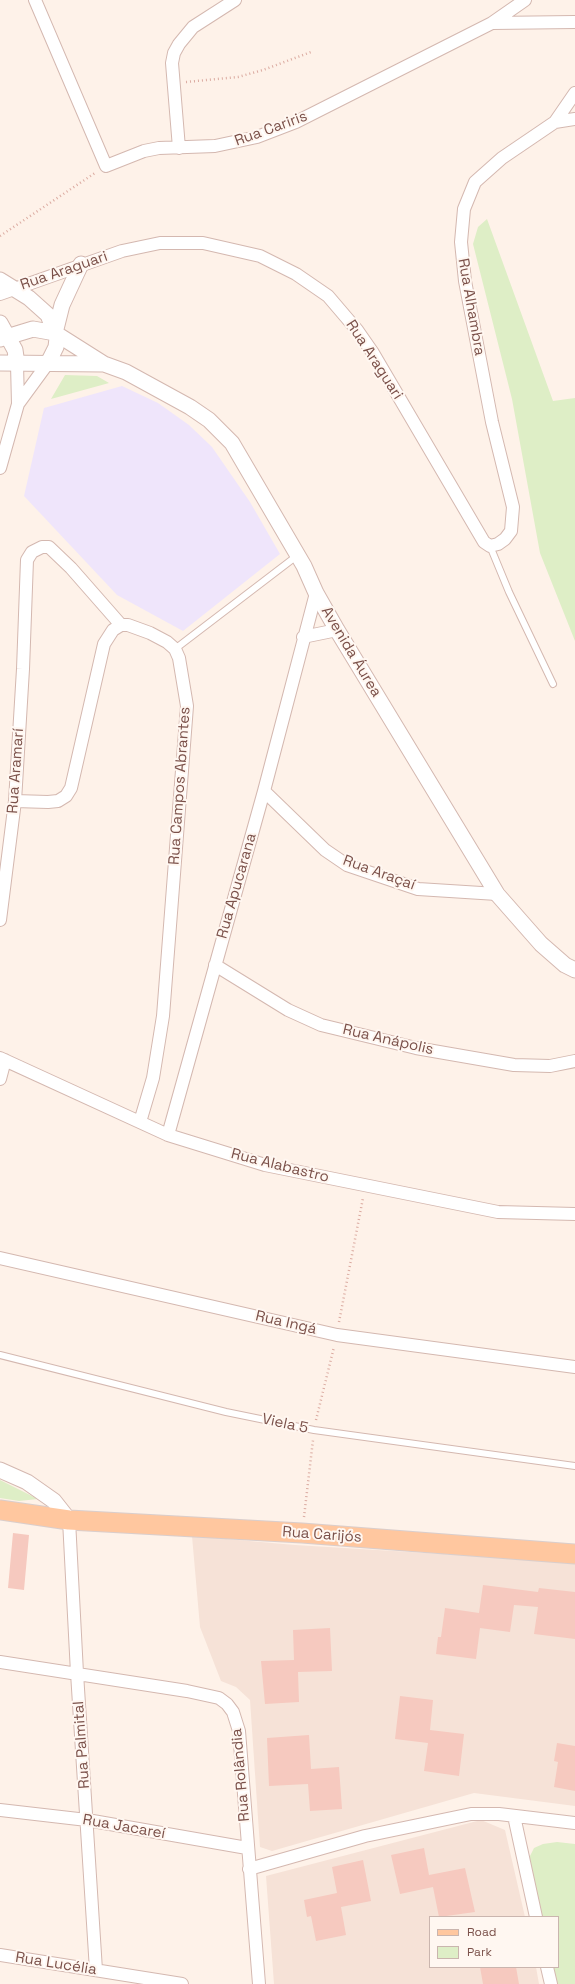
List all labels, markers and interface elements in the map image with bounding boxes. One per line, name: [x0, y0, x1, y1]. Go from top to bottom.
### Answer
street label: Rua Cariris: [232, 108, 310, 150]
street label: Rua Araguari: [18, 248, 110, 294]
street label: Rua Alhambra: [454, 257, 488, 357]
street label: Rua Araguari: [342, 317, 406, 403]
street label: Avenida Áurea: [317, 603, 385, 701]
street label: Rua Campos Abrantes: [165, 706, 195, 866]
street label: Rua Aramarí: [4, 728, 28, 814]
street label: Rua Apucarana: [213, 831, 261, 941]
street label: Rua Araçaí: [340, 852, 418, 894]
street label: Rua Anápolis: [341, 1021, 435, 1059]
street label: Rua Alabastro: [229, 1145, 331, 1187]
street label: Rua Ingá: [254, 1307, 318, 1339]
street label: Viela 5: [260, 1410, 310, 1438]
street label: Rua Carijós: [282, 1523, 362, 1547]
street label: Rua Palmital: [70, 1700, 94, 1790]
street label: Rua Rolândia: [228, 1728, 254, 1822]
street label: Rua Jacareí: [81, 1811, 167, 1843]
legend: [429, 1916, 559, 1968]
text: Road: [467, 1924, 496, 1940]
text: Park: [467, 1944, 492, 1960]
street label: Rua Lucélia: [14, 1949, 98, 1979]

